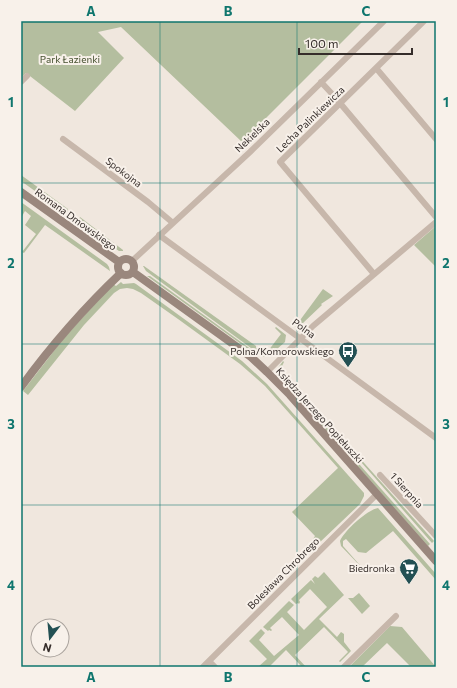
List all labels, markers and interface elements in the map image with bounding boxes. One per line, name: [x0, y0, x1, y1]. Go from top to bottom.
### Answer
text: A: [86, 3, 96, 19]
text: B: [224, 3, 233, 19]
text: C: [362, 3, 371, 19]
scale bar: [299, 30, 412, 56]
text: 100 m: [305, 36, 339, 50]
park label: Park Łazienki: [40, 53, 100, 65]
street label: Lecha Palinkiewicza: [273, 83, 347, 155]
text: 1: [8, 94, 14, 110]
text: 1: [443, 94, 449, 110]
street label: Nekielska: [232, 115, 272, 155]
street label: Spokojna: [103, 154, 145, 190]
street label: Romana Dmowskiego: [33, 185, 119, 253]
text: 2: [7, 255, 15, 271]
text: 2: [442, 255, 450, 271]
street label: Polna: [290, 316, 318, 340]
bus stop icon: Polna/Komorowskiego: [337, 340, 359, 368]
place label: Polna/Komorowskiego: [230, 345, 334, 357]
street label: Księdza Jerzego Popiełuszki: [274, 365, 366, 465]
text: 3: [7, 416, 15, 432]
text: 3: [442, 416, 450, 432]
street label: 1 Sierpnia: [388, 470, 426, 510]
street label: Bolesława Chrobrego: [245, 535, 321, 611]
supermarket icon: Biedronka: [398, 557, 420, 585]
place label: Biedronka: [349, 562, 395, 574]
text: 4: [7, 577, 15, 593]
text: 4: [442, 577, 450, 593]
north arrow: [30, 618, 70, 658]
text: N: [41, 641, 53, 655]
text: A: [86, 669, 96, 685]
text: B: [224, 669, 233, 685]
text: C: [362, 669, 371, 685]

